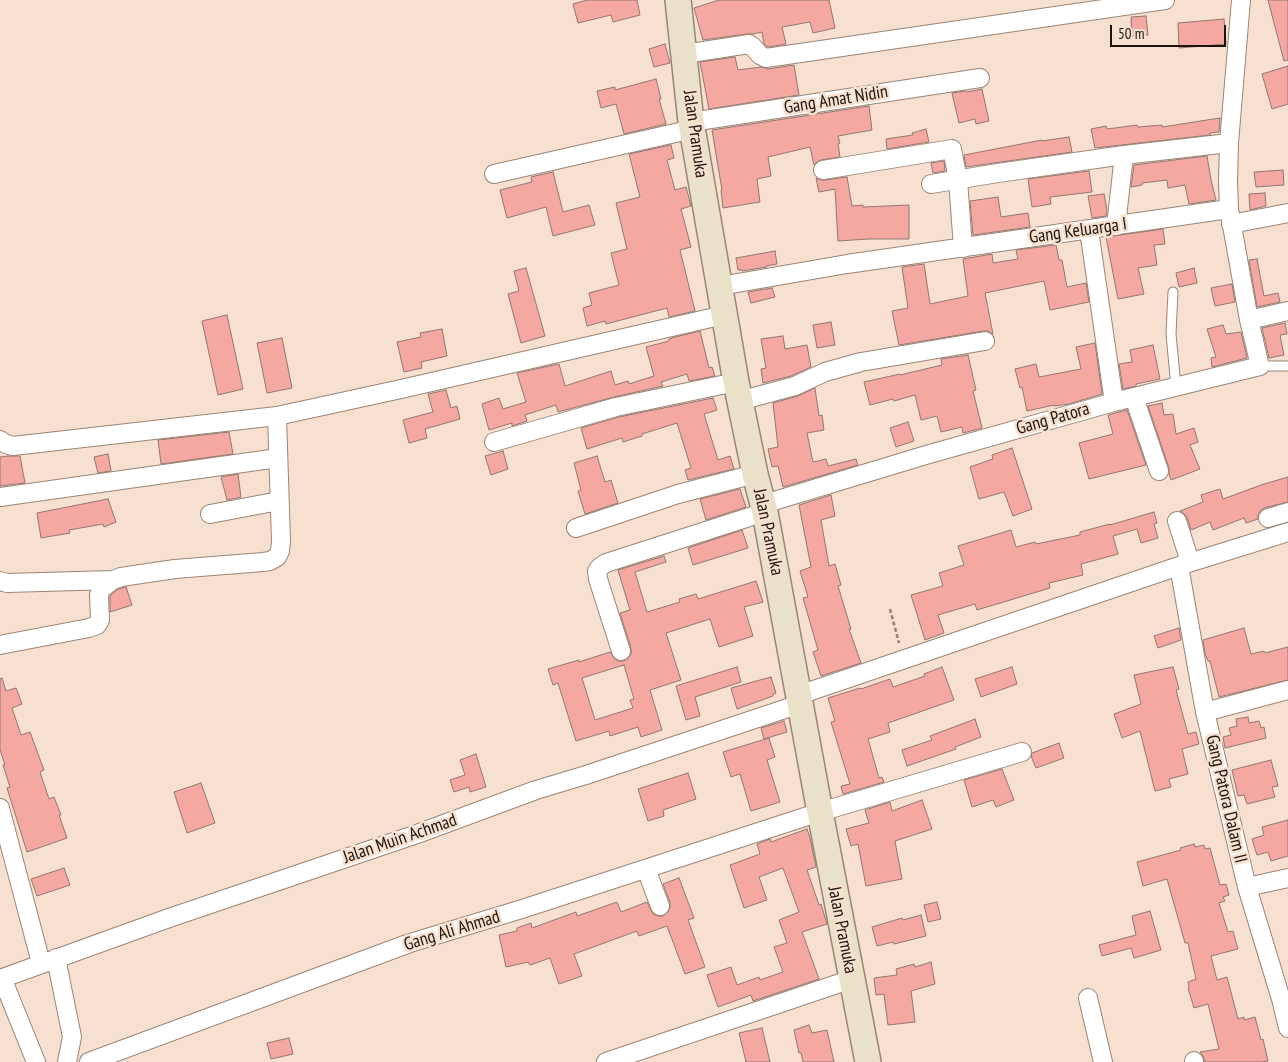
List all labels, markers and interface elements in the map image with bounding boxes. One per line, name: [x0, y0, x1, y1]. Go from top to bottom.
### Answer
scale bar: [1113, 15, 1229, 47]
text: 50 m: [1118, 24, 1144, 43]
street label: Gang Amat Nidin: [782, 81, 890, 119]
street label: Jalan Pramuka: [678, 89, 712, 179]
street label: Gang Keluarga I: [1028, 213, 1128, 249]
street label: Gang Patora: [1014, 398, 1092, 440]
street label: Jalan Pramuka: [748, 487, 788, 577]
street label: Gang Patora Dalam II: [1201, 733, 1251, 865]
street label: Jalan Muin Achmad: [340, 809, 460, 869]
street label: Jalan Pramuka: [823, 885, 861, 975]
street label: Gang Ali Ahmad: [401, 906, 503, 956]

